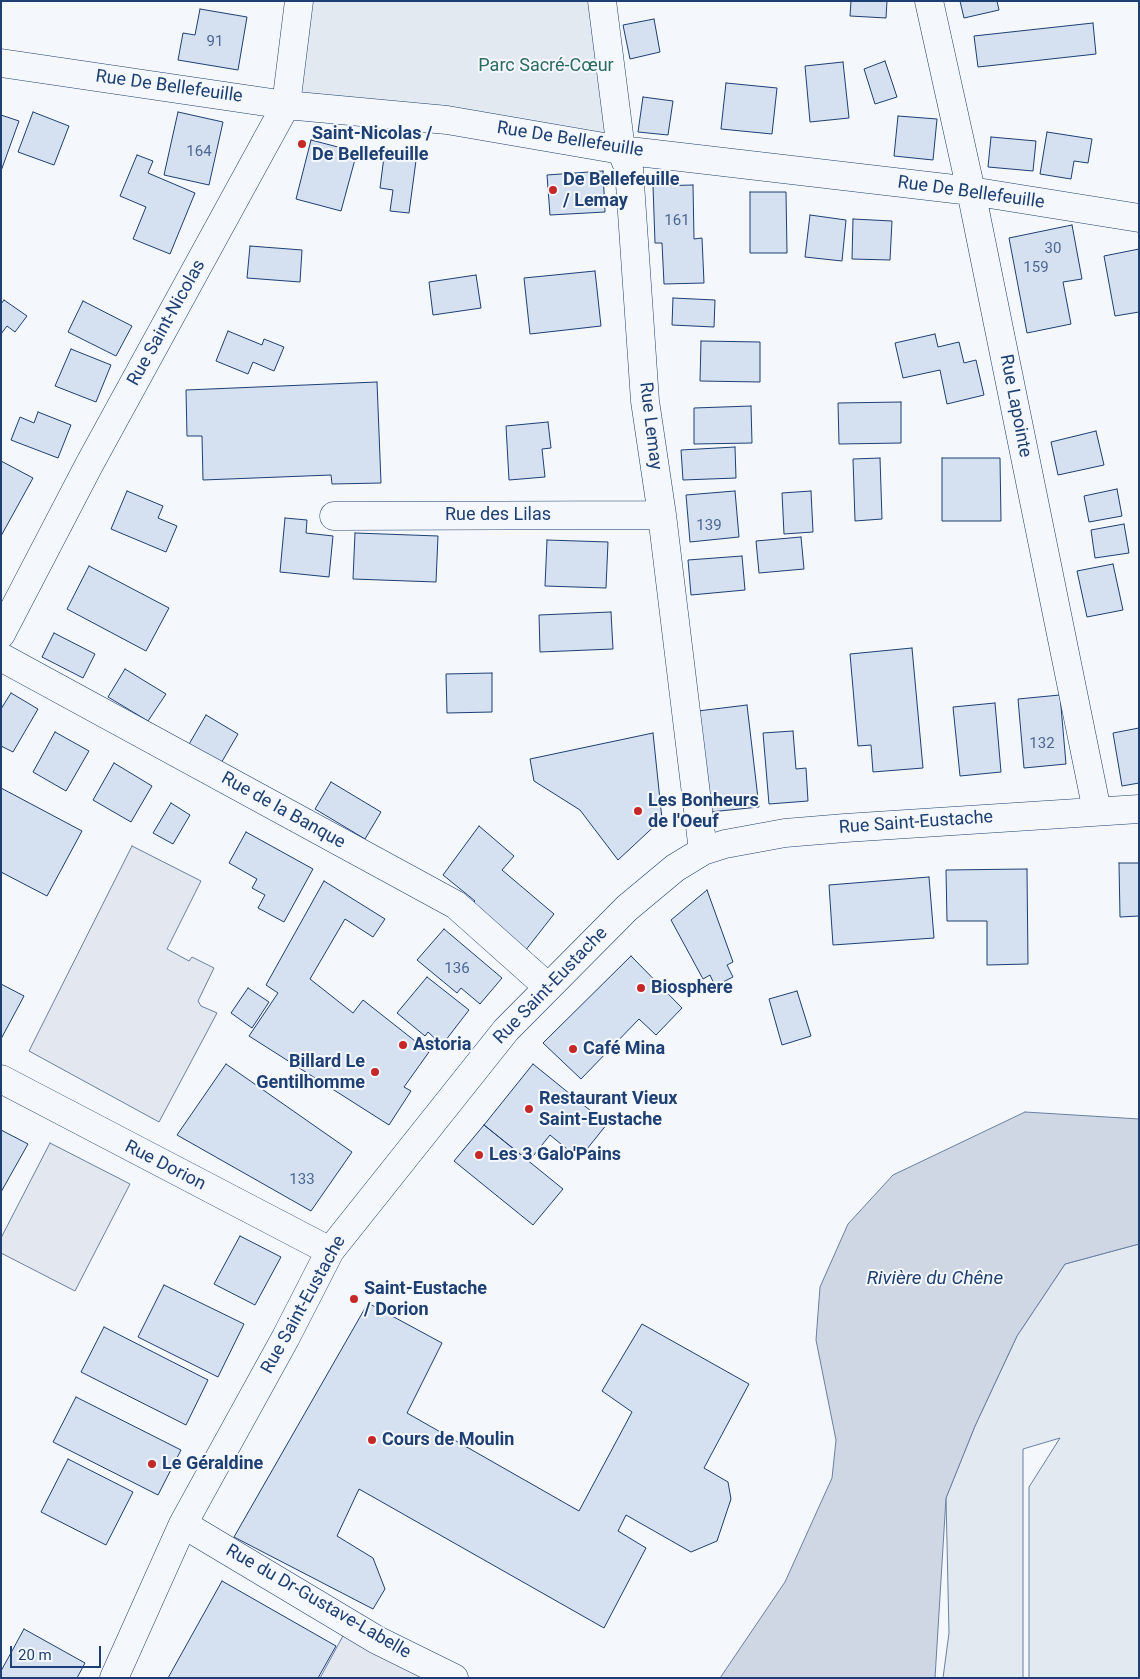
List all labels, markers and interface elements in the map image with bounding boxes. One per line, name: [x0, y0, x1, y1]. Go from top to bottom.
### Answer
house number: 91: [207, 33, 223, 51]
park label: Parc Sacré-Cœur: [478, 55, 614, 77]
street label: Rue De Bellefeuille: [94, 66, 244, 108]
street label: Rue De Bellefeuille: [495, 118, 645, 162]
place label: Saint-Nicolas / De Bellefeuille: [312, 123, 433, 166]
marker: Saint-Nicolas / De Bellefeuille: [296, 138, 308, 150]
house number: 164: [186, 143, 212, 161]
place label: De Bellefeuille / Lemay: [563, 169, 679, 212]
street label: Rue De Bellefeuille: [896, 172, 1046, 214]
marker: De Bellefeuille / Lemay: [547, 184, 559, 196]
house number: 161: [664, 212, 690, 230]
house number: 30: [1045, 240, 1061, 258]
street label: Rue Saint-Nicolas: [123, 256, 211, 390]
house number: 159: [1023, 259, 1049, 277]
street label: Rue Lapointe: [994, 353, 1036, 459]
street label: Rue Lemay: [634, 381, 666, 471]
street label: Rue des Lilas: [445, 504, 551, 526]
house number: 139: [696, 517, 722, 535]
house number: 132: [1029, 735, 1055, 753]
street label: Rue de la Banque: [217, 768, 349, 854]
place label: Les Bonheurs de l'Oeuf: [648, 790, 759, 832]
marker: Les Bonheurs de l'Oeuf: [632, 805, 644, 817]
street label: Rue Saint-Eustache: [838, 807, 994, 839]
street label: Rue Saint-Eustache: [490, 923, 612, 1049]
house number: 136: [444, 960, 470, 978]
place label: Biosphere: [651, 977, 733, 999]
marker: Biosphere: [635, 982, 647, 994]
place label: Astoria: [413, 1034, 471, 1056]
place label: Café Mina: [583, 1038, 665, 1060]
marker: Astoria: [397, 1039, 409, 1051]
marker: Café Mina: [567, 1043, 579, 1055]
place label: Billard Le Gentilhomme: [256, 1051, 365, 1094]
marker: Billard Le Gentilhomme: [369, 1066, 381, 1078]
place label: Restaurant Vieux Saint-Eustache: [539, 1088, 677, 1130]
marker: Restaurant Vieux Saint-Eustache: [523, 1103, 535, 1115]
street label: Rue Dorion: [121, 1136, 209, 1196]
place label: Les 3 Galo'Pains: [489, 1144, 621, 1166]
marker: Les 3 Galo'Pains: [473, 1149, 485, 1161]
house number: 133: [289, 1171, 315, 1189]
street label: Rue Saint-Eustache: [257, 1232, 351, 1378]
water label: Rivière du Chêne: [867, 1268, 1003, 1290]
place label: Saint-Eustache / Dorion: [364, 1278, 487, 1320]
marker: Saint-Eustache / Dorion: [348, 1293, 360, 1305]
place label: Cours de Moulin: [382, 1429, 514, 1451]
marker: Cours de Moulin: [366, 1434, 378, 1446]
place label: Le Géraldine: [162, 1453, 263, 1475]
marker: Le Géraldine: [146, 1458, 158, 1470]
street label: Rue du Dr-Gustave-Labelle: [222, 1540, 414, 1664]
scale bar: [12, 1636, 104, 1668]
text: 20 m: [18, 1646, 52, 1664]

